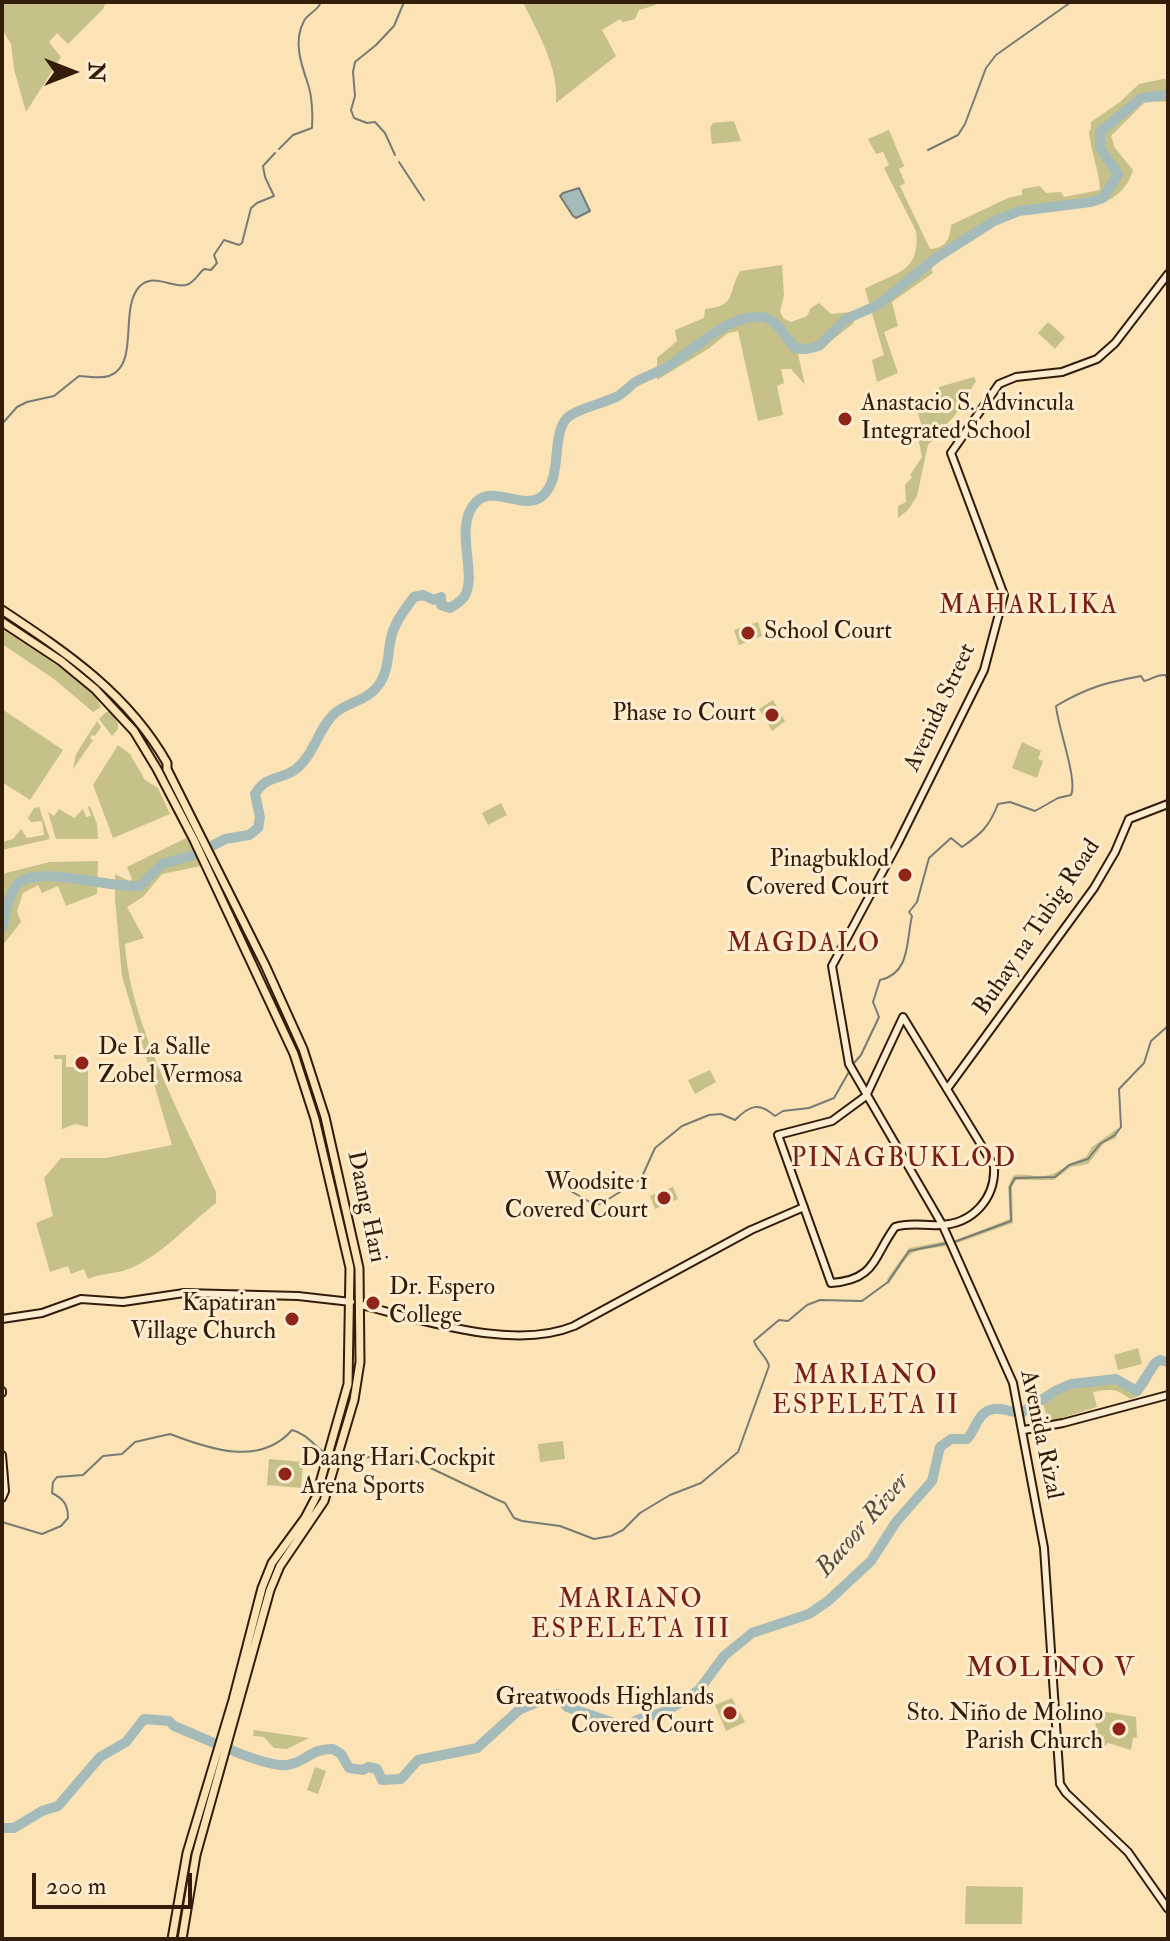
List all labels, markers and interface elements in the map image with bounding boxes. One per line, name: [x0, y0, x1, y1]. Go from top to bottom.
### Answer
north arrow: [32, 32, 112, 112]
text: N: [82, 62, 110, 82]
place label: Anastacio S. Advincula Integrated School: [861, 391, 1074, 447]
marker: Anastacio S. Advincula Integrated School: [836, 410, 854, 428]
district label: MAHARLIKA: [939, 591, 1119, 623]
place label: School Court: [764, 619, 892, 647]
marker: School Court: [739, 624, 757, 642]
street label: Avenida Street: [899, 639, 983, 777]
place label: Phase 10 Court: [612, 701, 756, 729]
marker: Phase 10 Court: [763, 706, 781, 724]
street label: Buhay na Tubig Road: [968, 835, 1108, 1021]
place label: Pinagbuklod Covered Court: [746, 847, 889, 903]
marker: Pinagbuklod Covered Court: [896, 866, 914, 884]
district label: MAGDALO: [727, 929, 881, 961]
place label: De La Salle Zobel Vermosa: [98, 1035, 243, 1091]
marker: De La Salle Zobel Vermosa: [73, 1054, 91, 1072]
district label: PINAGBUKLOD: [791, 1144, 1017, 1176]
street label: Daang Hari: [339, 1149, 391, 1265]
place label: Woodsite 1 Covered Court: [505, 1170, 648, 1226]
marker: Woodsite 1 Covered Court: [655, 1189, 673, 1207]
place label: Dr. Espero College: [389, 1275, 495, 1331]
place label: Kapatiran Village Church: [130, 1291, 276, 1347]
marker: Dr. Espero College: [364, 1294, 382, 1312]
marker: Kapatiran Village Church: [283, 1310, 301, 1328]
district label: MARIANO ESPELETA II: [772, 1361, 960, 1422]
street label: Avenida Rizal: [1012, 1368, 1068, 1502]
place label: Daang Hari Cockpit Arena Sports: [301, 1446, 496, 1502]
marker: Daang Hari Cockpit Arena Sports: [276, 1465, 294, 1483]
water label: Bacoor River: [810, 1468, 918, 1584]
district label: MARIANO ESPELETA III: [531, 1585, 731, 1646]
district label: MOLINO V: [966, 1653, 1136, 1687]
place label: Greatwoods Highlands Covered Court: [496, 1685, 714, 1741]
place label: Sto. Niño de Molino Parish Church: [907, 1701, 1103, 1757]
marker: Greatwoods Highlands Covered Court: [721, 1704, 739, 1722]
marker: Sto. Niño de Molino Parish Church: [1110, 1720, 1128, 1738]
scale bar: [36, 1857, 196, 1907]
text: 200 m: [46, 1871, 106, 1902]

